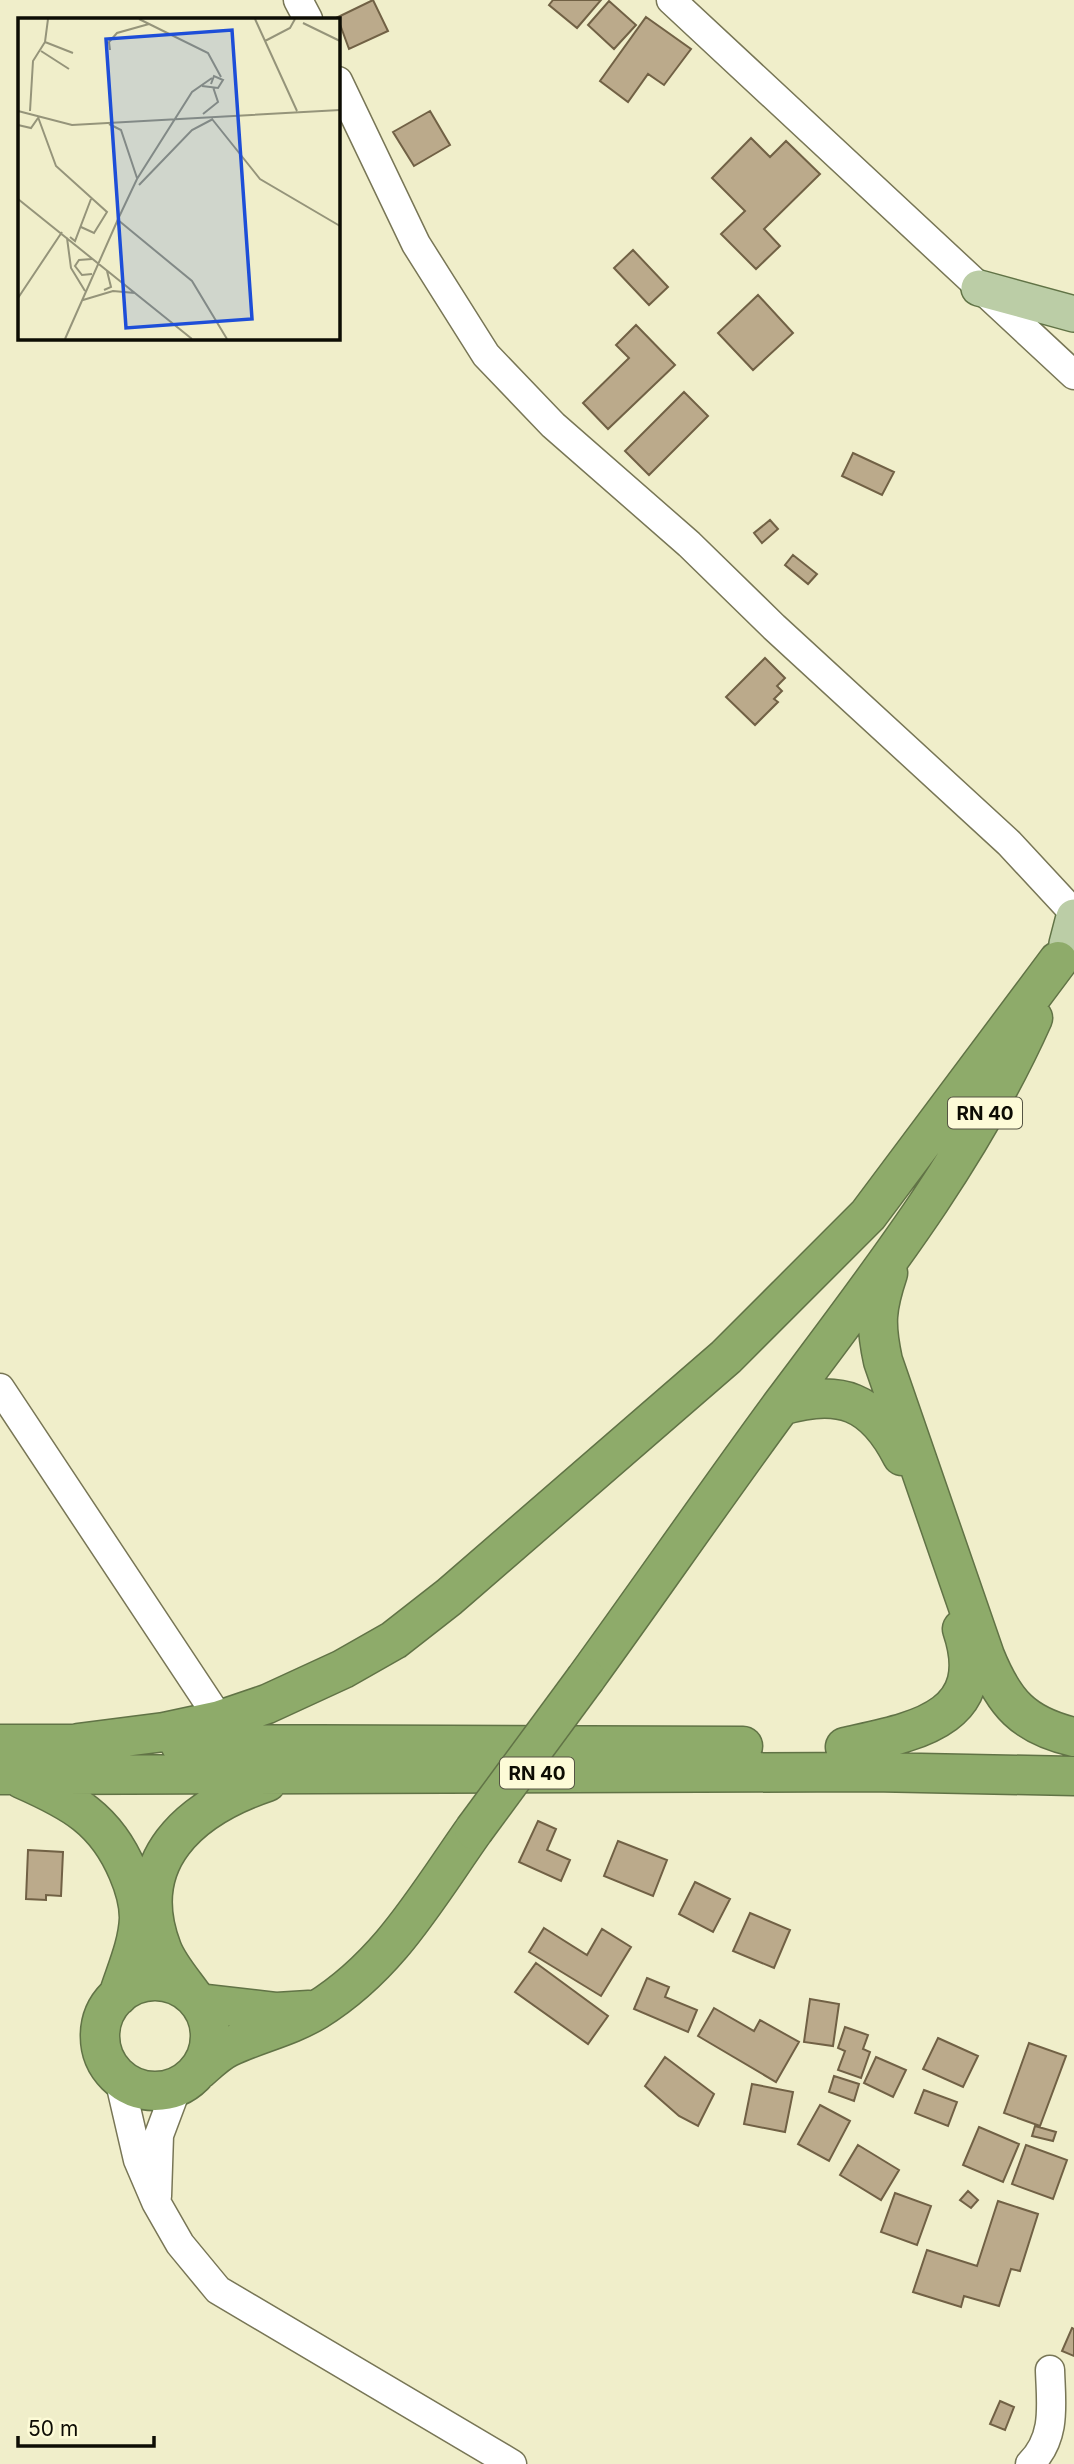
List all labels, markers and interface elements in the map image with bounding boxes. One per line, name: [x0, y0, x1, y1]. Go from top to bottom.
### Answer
inset map: [18, 18, 340, 340]
road number: RN 40: [948, 1098, 1022, 1128]
road number: RN 40: [500, 1758, 574, 1788]
scale bar: [18, 2404, 154, 2448]
text: 50 m: [28, 2416, 78, 2441]

